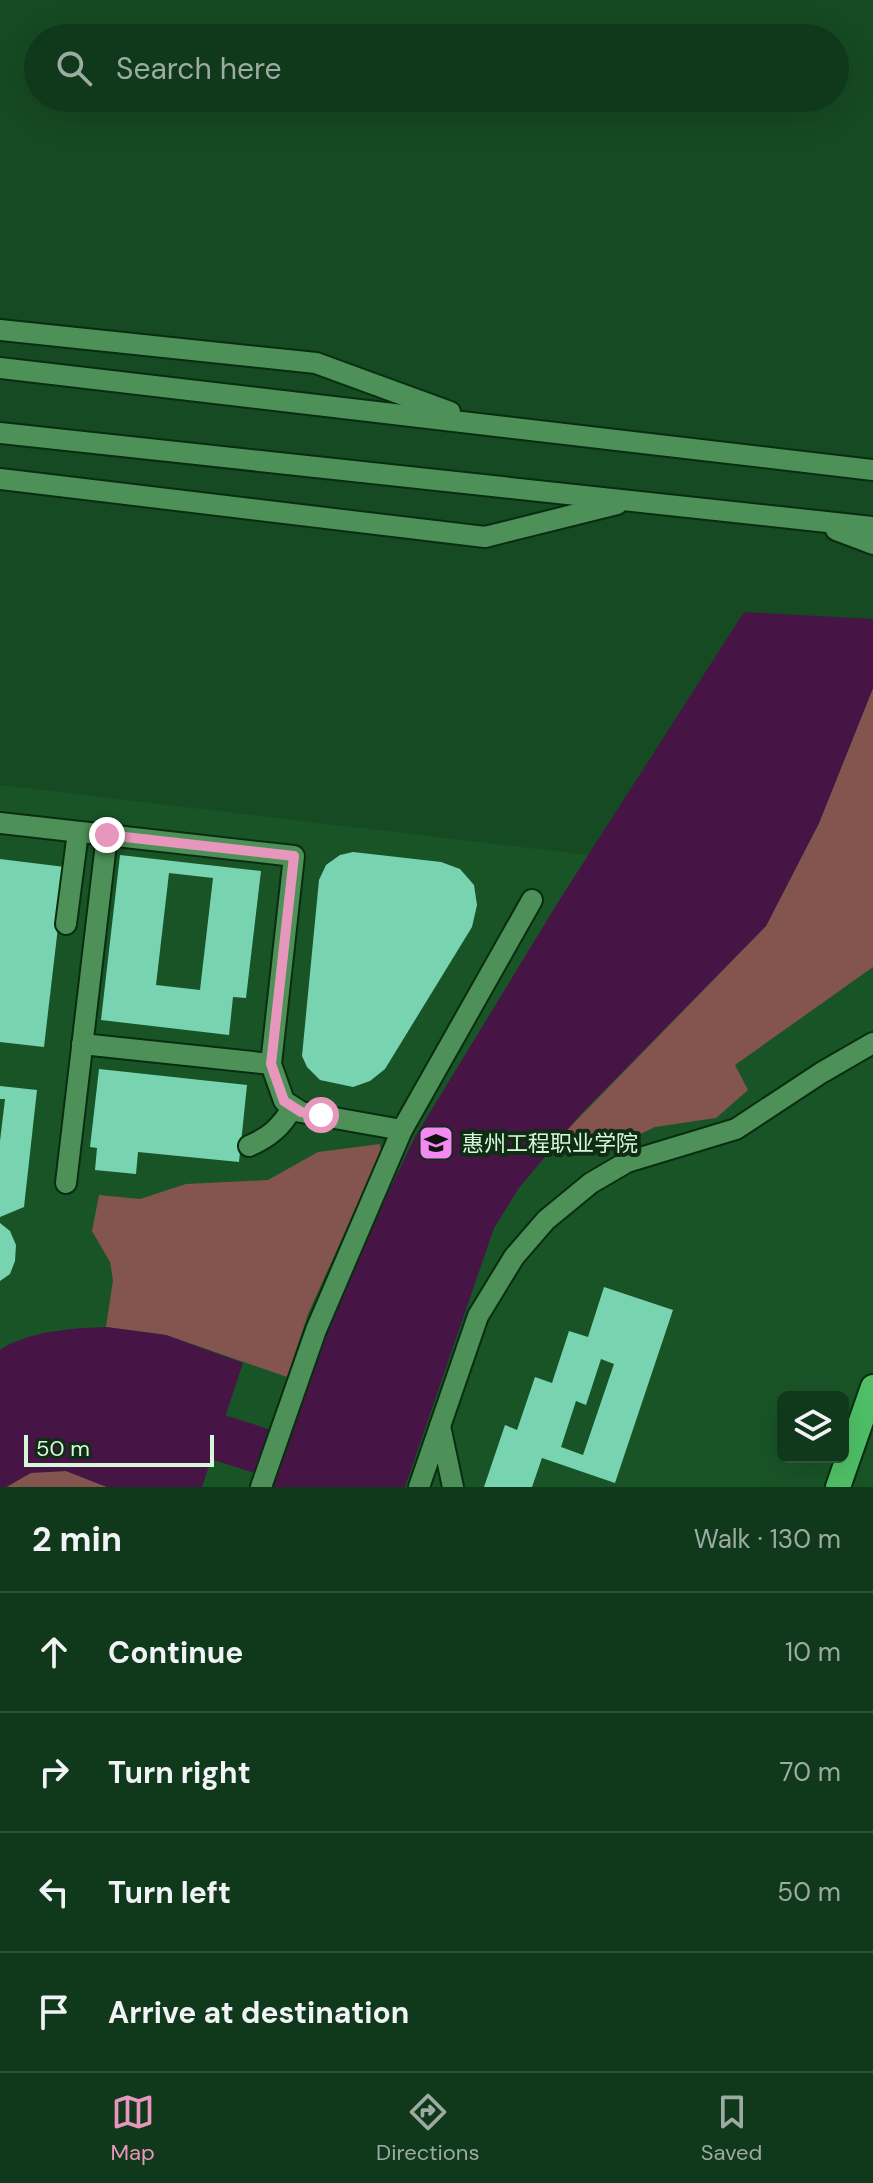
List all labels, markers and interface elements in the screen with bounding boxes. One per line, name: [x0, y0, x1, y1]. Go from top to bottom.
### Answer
search box: [24, 24, 849, 112]
icon: search: [52, 46, 96, 90]
text: Search here: [116, 49, 282, 88]
route end: [89, 817, 125, 853]
route start: [303, 1097, 339, 1133]
school or university icon: 惠州工程职业学院: [417, 1124, 455, 1162]
place label: 惠州工程职业学院: [462, 1129, 638, 1158]
map controls: [777, 1391, 849, 1463]
button: layers: [777, 1391, 849, 1463]
scale bar: [24, 1431, 214, 1467]
text: 50 m: [36, 1434, 90, 1463]
text: 2 min: [32, 1517, 122, 1562]
text: Walk · 130 m: [694, 1522, 841, 1556]
icon: ahead: [32, 1630, 76, 1674]
text: Continue: [108, 1633, 243, 1672]
text: 10 m: [785, 1635, 841, 1669]
icon: right: [32, 1750, 76, 1794]
text: Turn right: [108, 1753, 251, 1792]
text: 70 m: [780, 1755, 841, 1789]
icon: left: [32, 1870, 76, 1914]
text: Turn left: [108, 1873, 231, 1912]
text: 50 m: [777, 1875, 841, 1909]
icon: arrive: [32, 1990, 76, 2034]
text: Arrive at destination: [108, 1993, 409, 2032]
tab: Map: [111, 2090, 155, 2167]
tab: Directions: [376, 2090, 480, 2167]
tab: Saved: [701, 2090, 762, 2167]

